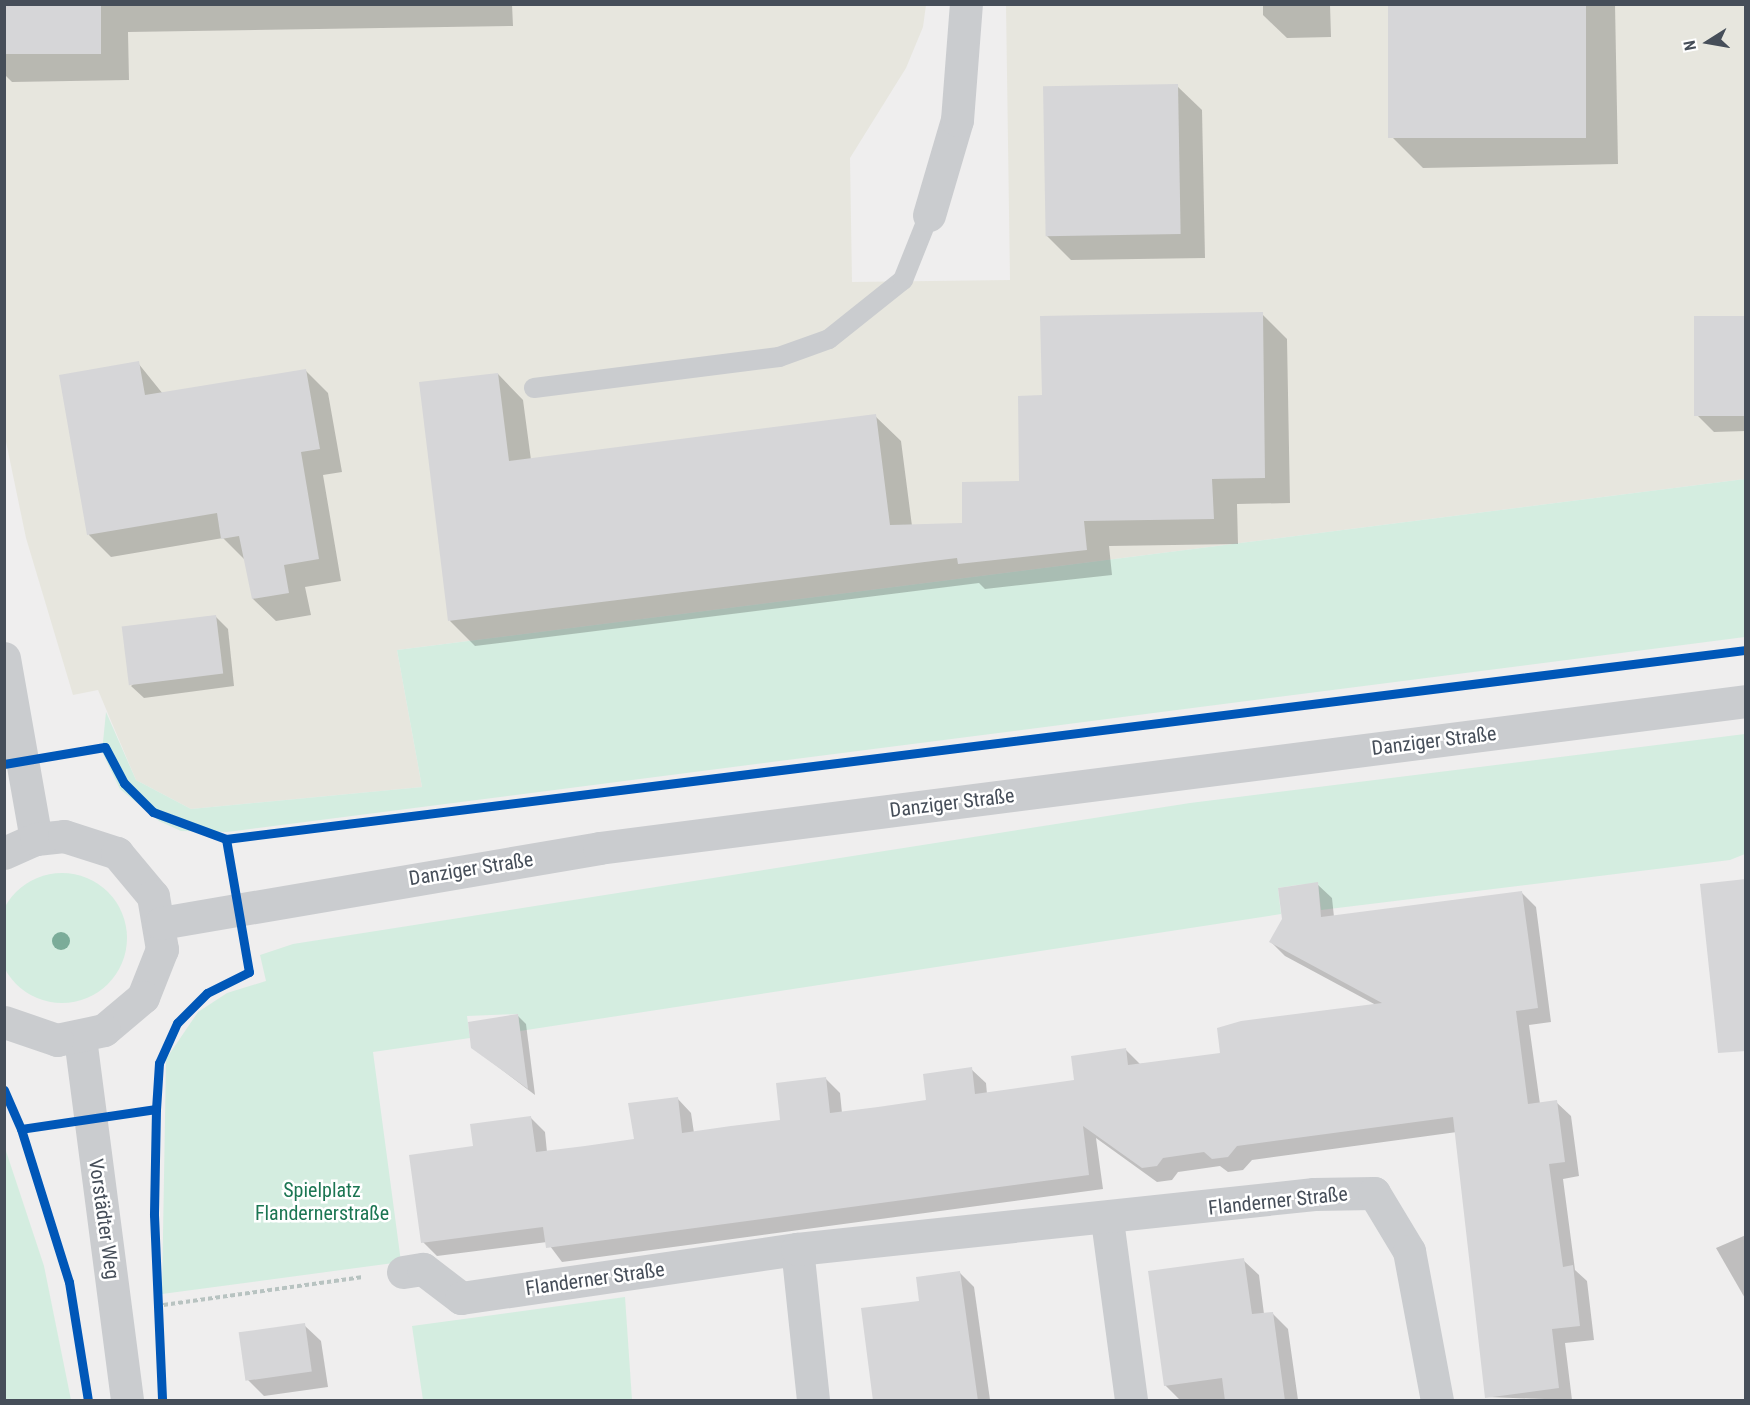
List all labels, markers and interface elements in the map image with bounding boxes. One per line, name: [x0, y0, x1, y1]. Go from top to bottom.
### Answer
north arrow: [1678, 12, 1738, 72]
text: N: [1680, 39, 1700, 52]
street label: Danziger Straße: [1370, 721, 1498, 761]
street label: Danziger Straße: [888, 783, 1016, 823]
street label: Danziger Straße: [407, 847, 535, 891]
street label: Vorstädter Weg: [84, 1157, 124, 1281]
park label: Spielplatz Flandernerstraße: [255, 1179, 389, 1226]
street label: Flanderner Straße: [1207, 1182, 1349, 1220]
street label: Flanderner Straße: [524, 1257, 666, 1301]

